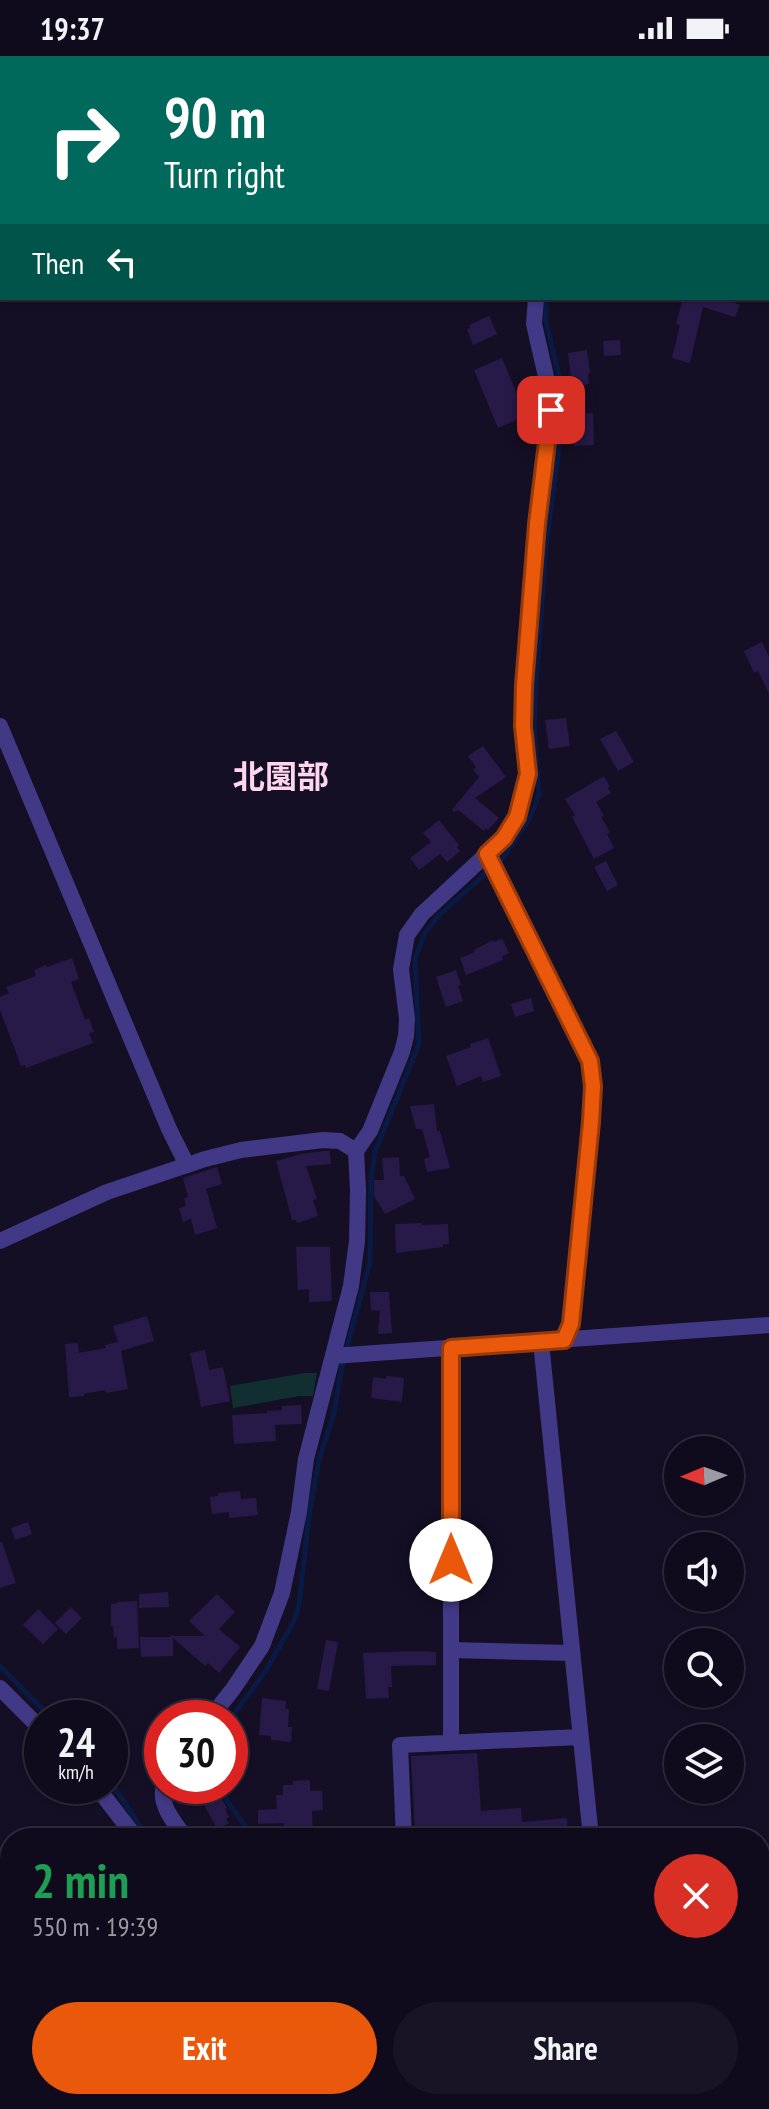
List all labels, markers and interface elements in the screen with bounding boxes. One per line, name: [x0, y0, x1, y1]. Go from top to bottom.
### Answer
text: 19:37: [40, 9, 105, 48]
text: 90 m: [164, 81, 266, 153]
icon: right: [32, 88, 136, 192]
text: Turn right: [164, 151, 285, 198]
icon: left: [100, 240, 144, 284]
text: Then: [32, 243, 84, 282]
pin: [517, 376, 585, 444]
icon: arrive: [529, 388, 573, 432]
district label: 北園部: [233, 755, 329, 797]
north arrow: [664, 1436, 744, 1516]
map controls: [664, 1436, 744, 1804]
position arrow: [409, 1518, 493, 1602]
button: sound: [664, 1532, 744, 1612]
button: search: [664, 1628, 744, 1708]
speed limit sign: 30: [144, 1700, 248, 1804]
text: 24: [57, 1716, 95, 1768]
button: layers: [664, 1724, 744, 1804]
text: km/h: [58, 1759, 94, 1785]
text: 2 min: [32, 1849, 129, 1911]
button: close: [654, 1854, 738, 1938]
text: 550 m · 19:39: [32, 1910, 158, 1943]
button: Exit: [32, 2002, 377, 2094]
button: Share: [393, 2002, 738, 2094]

